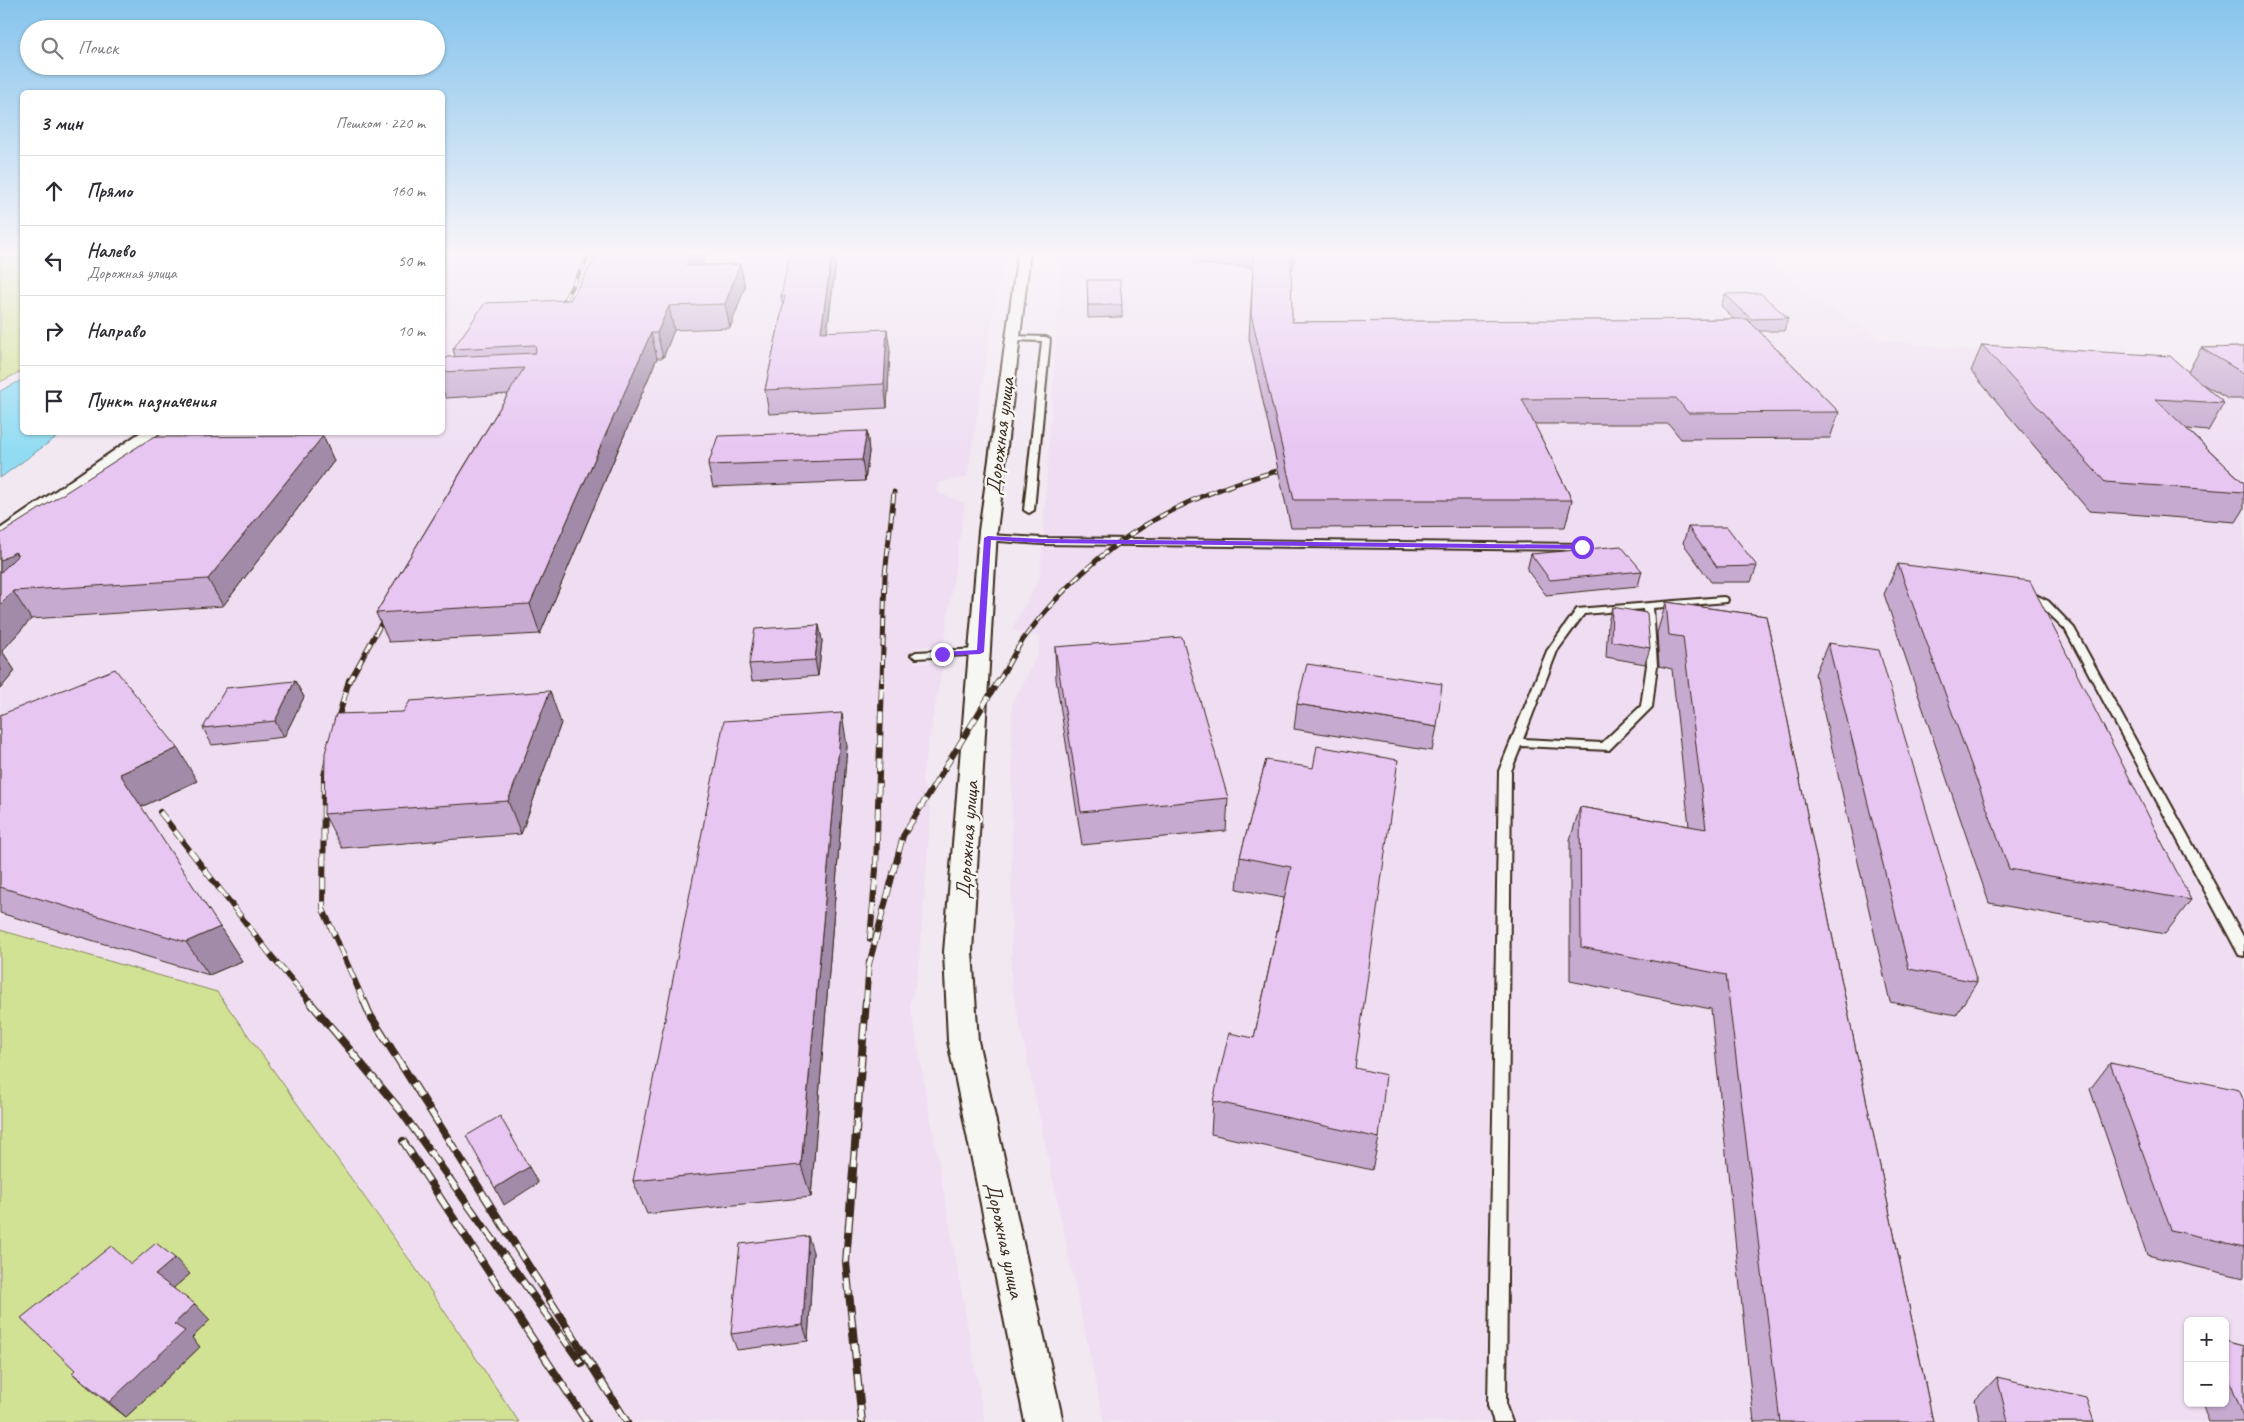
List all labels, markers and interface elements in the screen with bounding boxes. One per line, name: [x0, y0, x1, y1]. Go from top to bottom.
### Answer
search box: [20, 20, 445, 75]
icon: search: [38, 34, 66, 62]
text: Поиск: [78, 36, 118, 60]
text: 3 мин: [40, 110, 83, 136]
text: Пешком · 220 m: [336, 113, 425, 133]
icon: ahead: [40, 177, 68, 205]
text: Прямо: [87, 179, 132, 203]
text: 160 m: [391, 181, 425, 201]
text: Налево: [87, 239, 135, 263]
icon: left: [40, 247, 68, 275]
text: 50 m: [398, 251, 425, 271]
text: Дорожная улица: [87, 263, 177, 283]
icon: right: [40, 317, 68, 345]
text: Направо: [87, 319, 145, 343]
text: 10 m: [398, 321, 425, 341]
street label: Дорожная улица: [980, 374, 1020, 496]
icon: arrive: [40, 387, 68, 415]
text: Пункт назначения: [87, 389, 216, 413]
route start: [1571, 536, 1594, 559]
route end: [931, 643, 954, 666]
street label: Дорожная улица: [950, 778, 984, 900]
street label: Дорожная улица: [980, 1180, 1030, 1302]
map controls: [2184, 1317, 2229, 1407]
button: +: [2184, 1317, 2229, 1362]
button: −: [2184, 1362, 2229, 1407]

